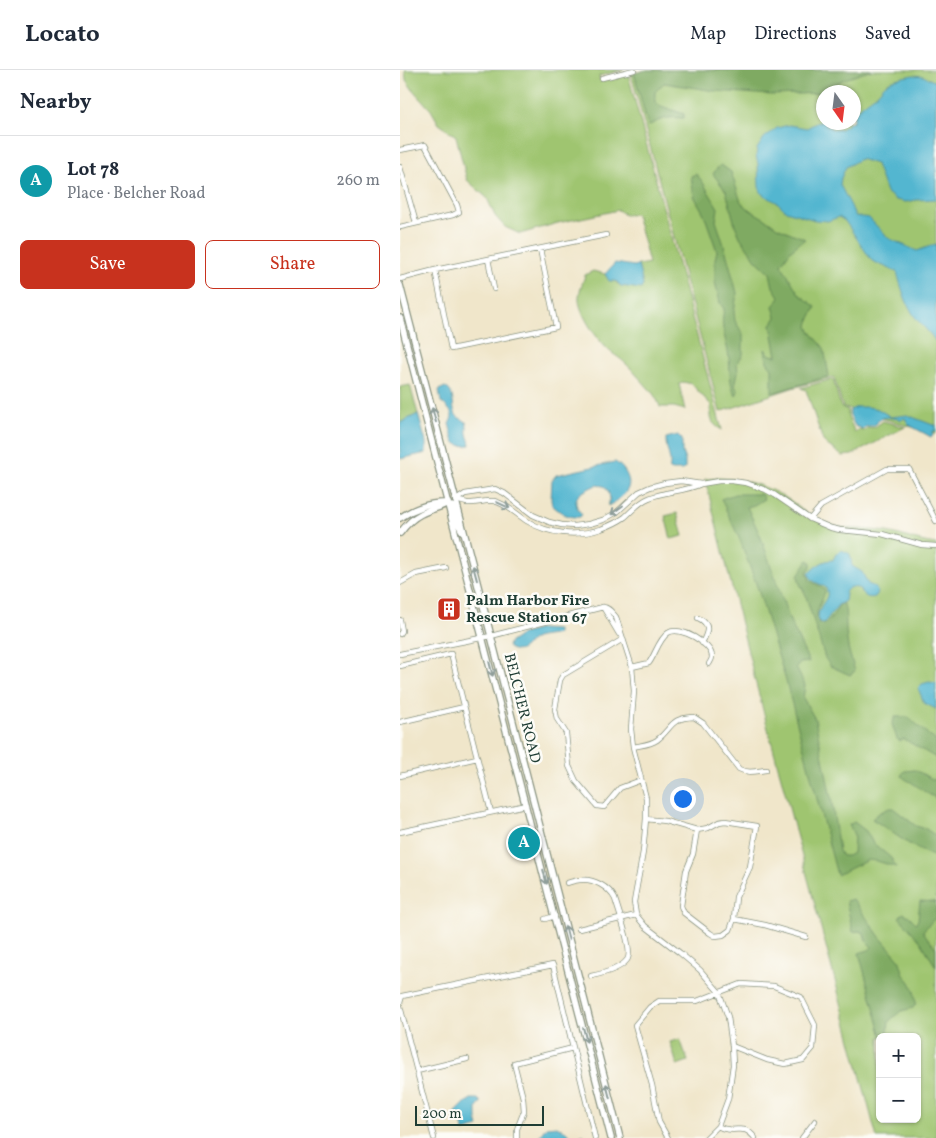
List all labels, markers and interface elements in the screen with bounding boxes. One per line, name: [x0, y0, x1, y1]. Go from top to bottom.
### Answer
text: Locato: [25, 18, 100, 52]
text: Map: [690, 22, 726, 47]
text: Directions: [754, 22, 837, 47]
text: Saved: [865, 22, 911, 47]
north arrow: [816, 85, 861, 130]
text: Nearby: [20, 88, 91, 117]
text: Lot 78: [67, 157, 119, 183]
text: A: [30, 170, 42, 192]
text: 260 m: [336, 170, 380, 192]
text: Place · Belcher Road: [67, 183, 206, 205]
button: Save: [20, 240, 195, 289]
button: Share: [205, 240, 380, 289]
one-way arrow: [429, 408, 438, 424]
one-way arrow: [495, 501, 510, 511]
one-way arrow: [610, 505, 624, 515]
one-way arrow: [470, 565, 479, 581]
place label: Palm Harbor Fire Rescue Station 67: [466, 591, 590, 629]
building icon: Palm Harbor Fire Rescue Station 67: [436, 596, 462, 622]
street label: BELCHER ROAD: [498, 651, 545, 766]
one-way arrow: [487, 661, 496, 677]
your location: [670, 786, 696, 812]
pin: A: [508, 824, 540, 862]
one-way arrow: [541, 869, 550, 885]
one-way arrow: [562, 926, 572, 942]
one-way arrow: [581, 1026, 590, 1042]
map controls: [876, 1033, 921, 1123]
button: +: [876, 1033, 921, 1078]
button: −: [876, 1078, 921, 1123]
one-way arrow: [603, 1083, 612, 1099]
scale bar: [415, 1103, 544, 1126]
text: 200 m: [422, 1105, 462, 1124]

